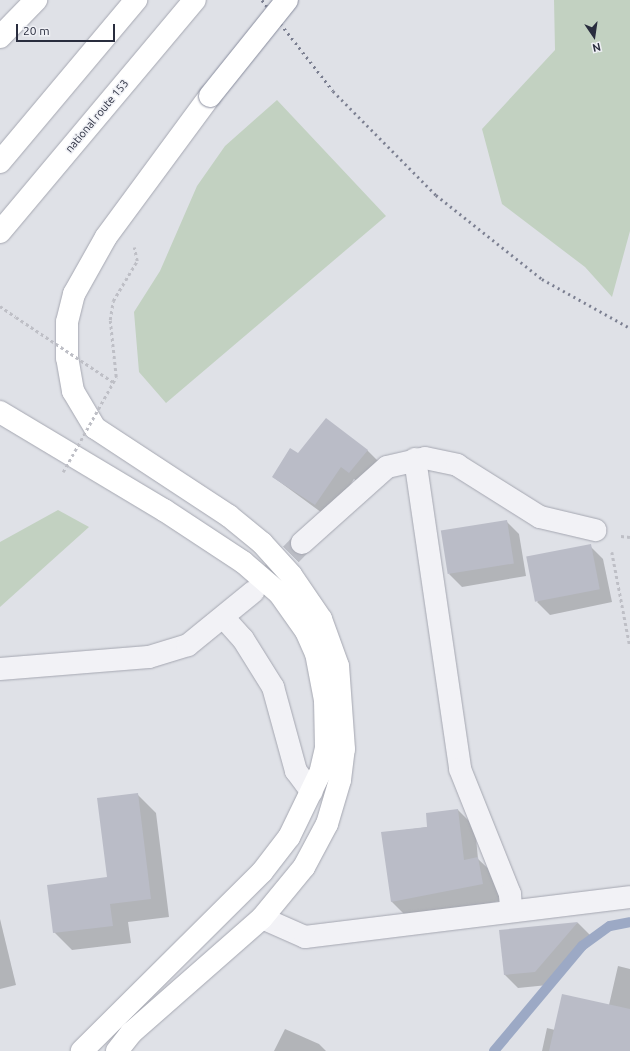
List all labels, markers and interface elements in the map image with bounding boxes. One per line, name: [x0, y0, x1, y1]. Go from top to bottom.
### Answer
scale bar: [18, 16, 117, 42]
north arrow: [574, 16, 614, 56]
text: 20 m: [23, 24, 50, 37]
text: N: [591, 41, 602, 54]
street label: national route 153: [63, 77, 131, 155]

